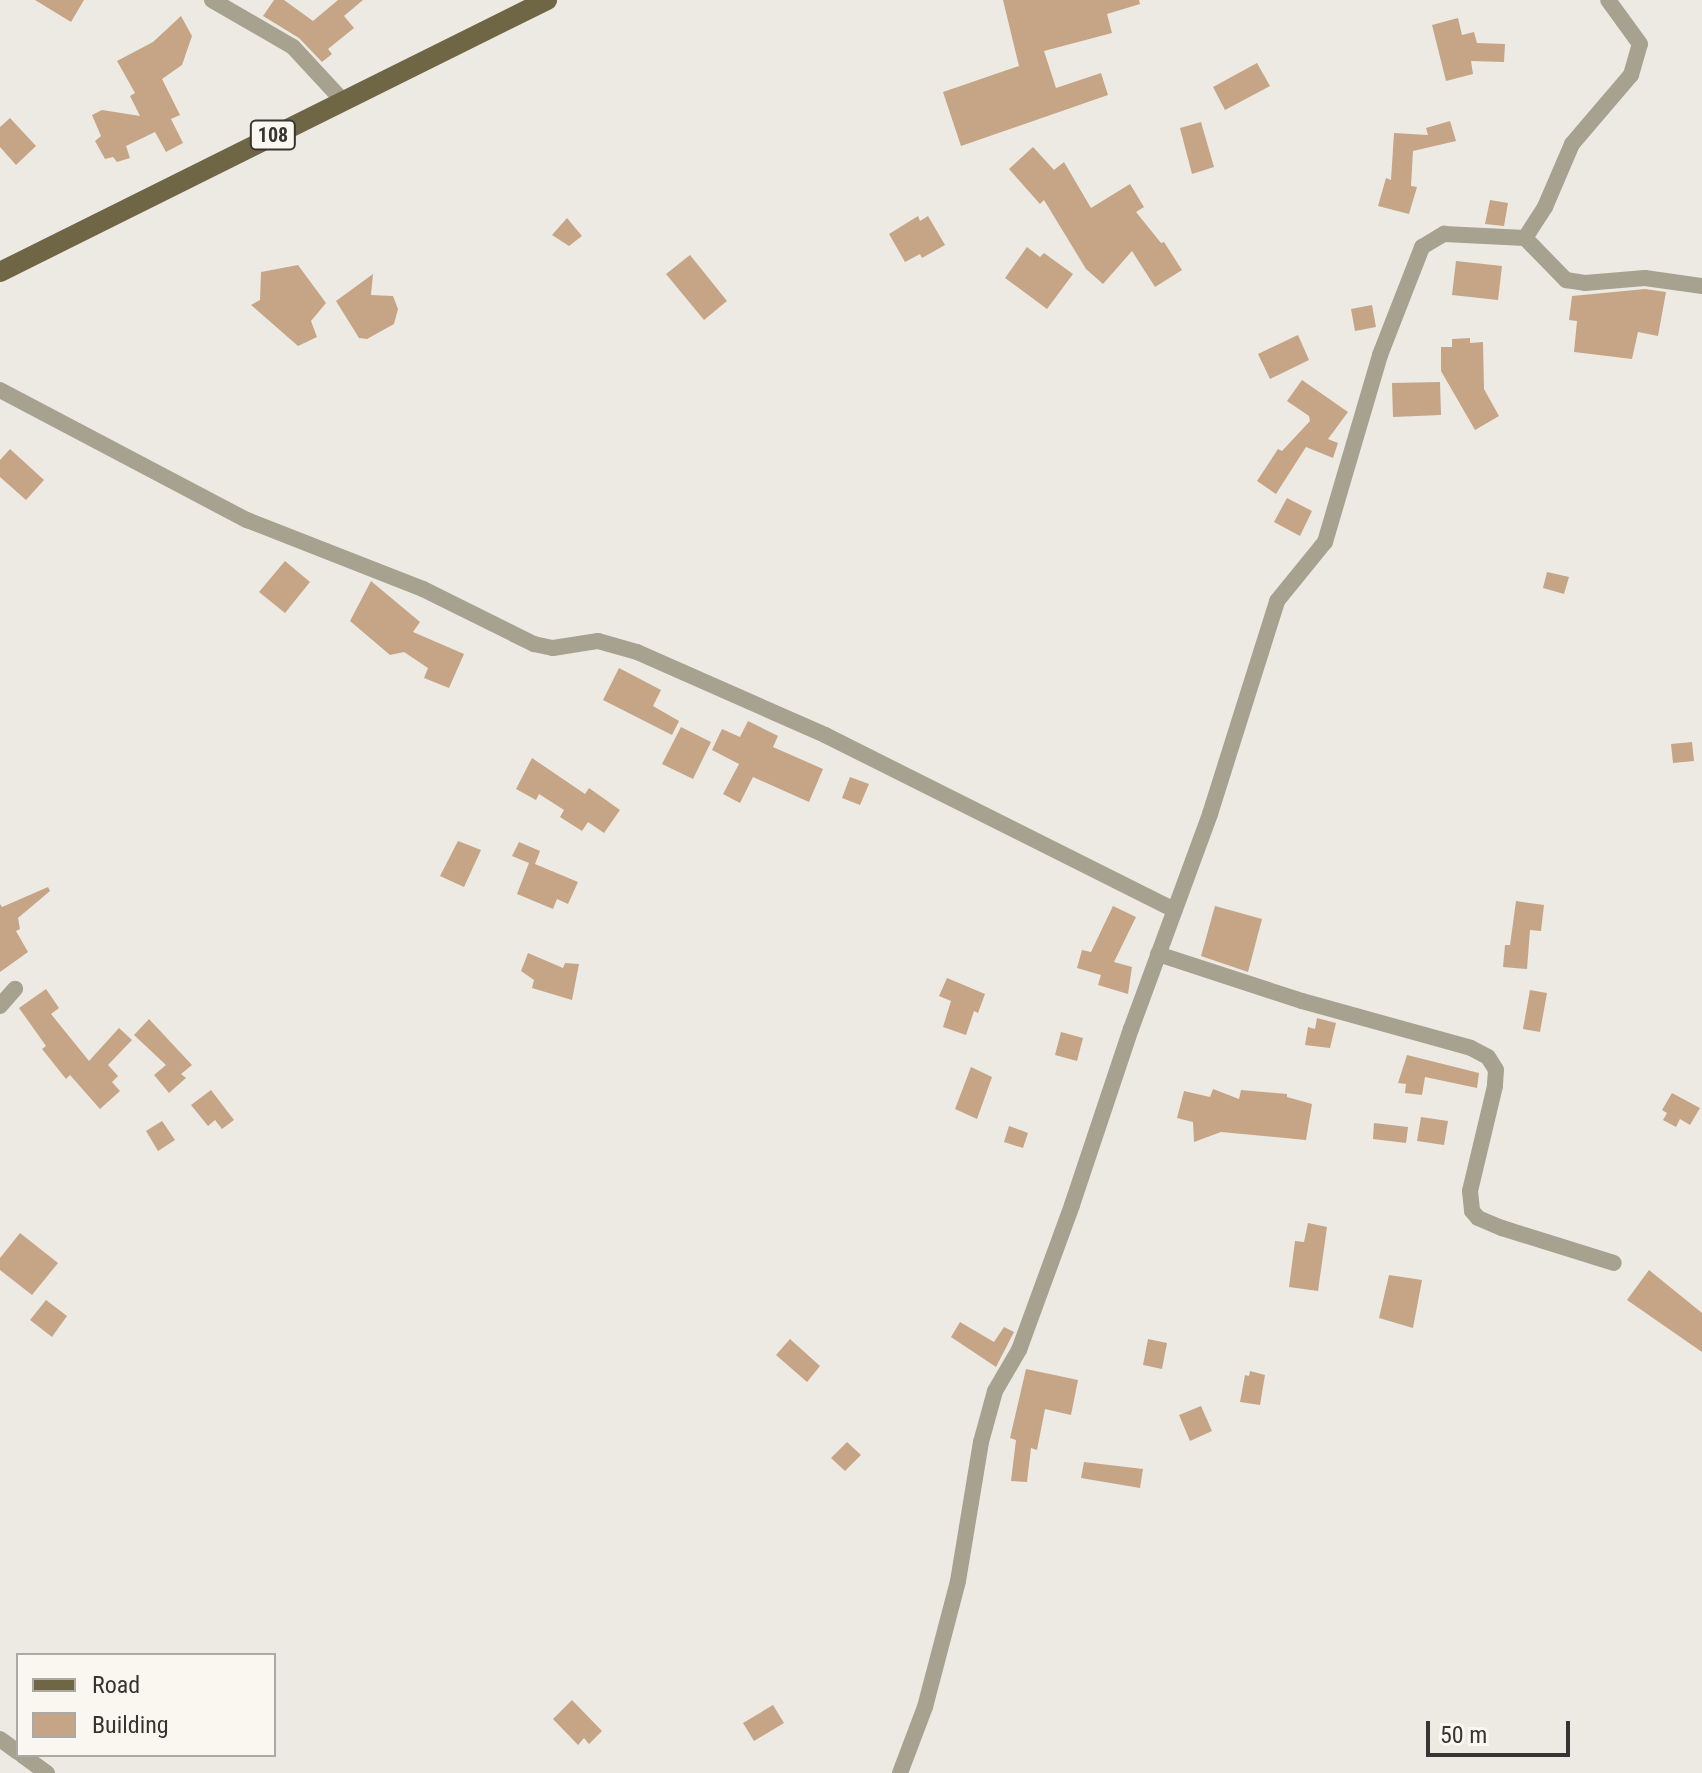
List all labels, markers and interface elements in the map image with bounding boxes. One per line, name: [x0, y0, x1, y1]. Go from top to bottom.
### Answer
road number: 108: [249, 119, 297, 151]
legend: [16, 1653, 276, 1757]
text: Road: [92, 1671, 140, 1699]
scale bar: [1430, 1705, 1574, 1755]
text: Building: [92, 1711, 169, 1739]
text: 50 m: [1440, 1721, 1487, 1749]

